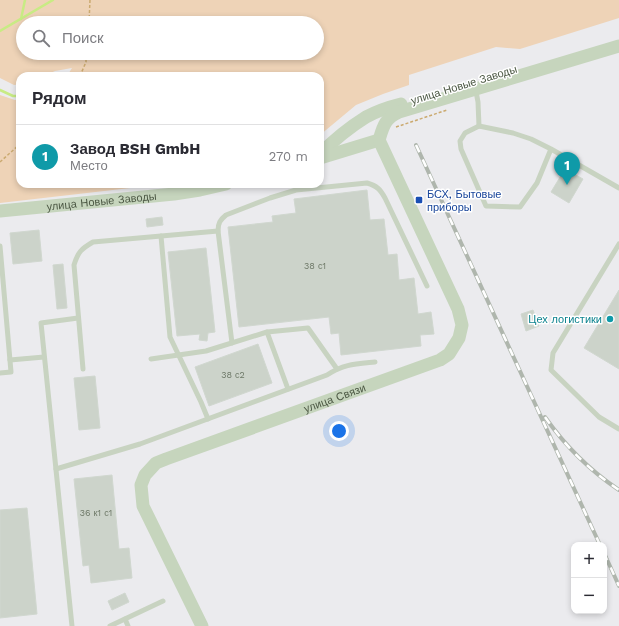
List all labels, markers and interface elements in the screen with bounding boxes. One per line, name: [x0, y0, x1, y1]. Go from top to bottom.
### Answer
search box: [16, 16, 324, 60]
icon: search: [30, 27, 52, 49]
text: Поиск: [62, 29, 104, 47]
street label: улица Новые Заводы: [409, 63, 519, 107]
text: Рядом: [32, 88, 87, 108]
text: Завод BSH GmbH: [70, 140, 200, 158]
text: 1: [42, 149, 48, 164]
text: 270 m: [269, 149, 308, 164]
pin: 1: [554, 152, 580, 185]
text: Место: [70, 158, 108, 173]
place label: БСХ, Бытовые приборы: [427, 188, 501, 214]
street label: улица Новые Заводы: [46, 189, 157, 213]
marker: БСХ, Бытовые приборы: [414, 195, 424, 205]
house number: 38 с1: [304, 261, 326, 271]
place label: Цех логистики: [528, 313, 602, 326]
marker: Цех логистики: [605, 314, 615, 324]
house number: 38 с2: [221, 370, 245, 380]
street label: улица Связи: [302, 381, 367, 415]
your location: [329, 421, 349, 441]
house number: 36 к1 с1: [80, 508, 112, 518]
map controls: [571, 542, 607, 614]
button: +: [571, 542, 607, 578]
button: −: [571, 578, 607, 614]

